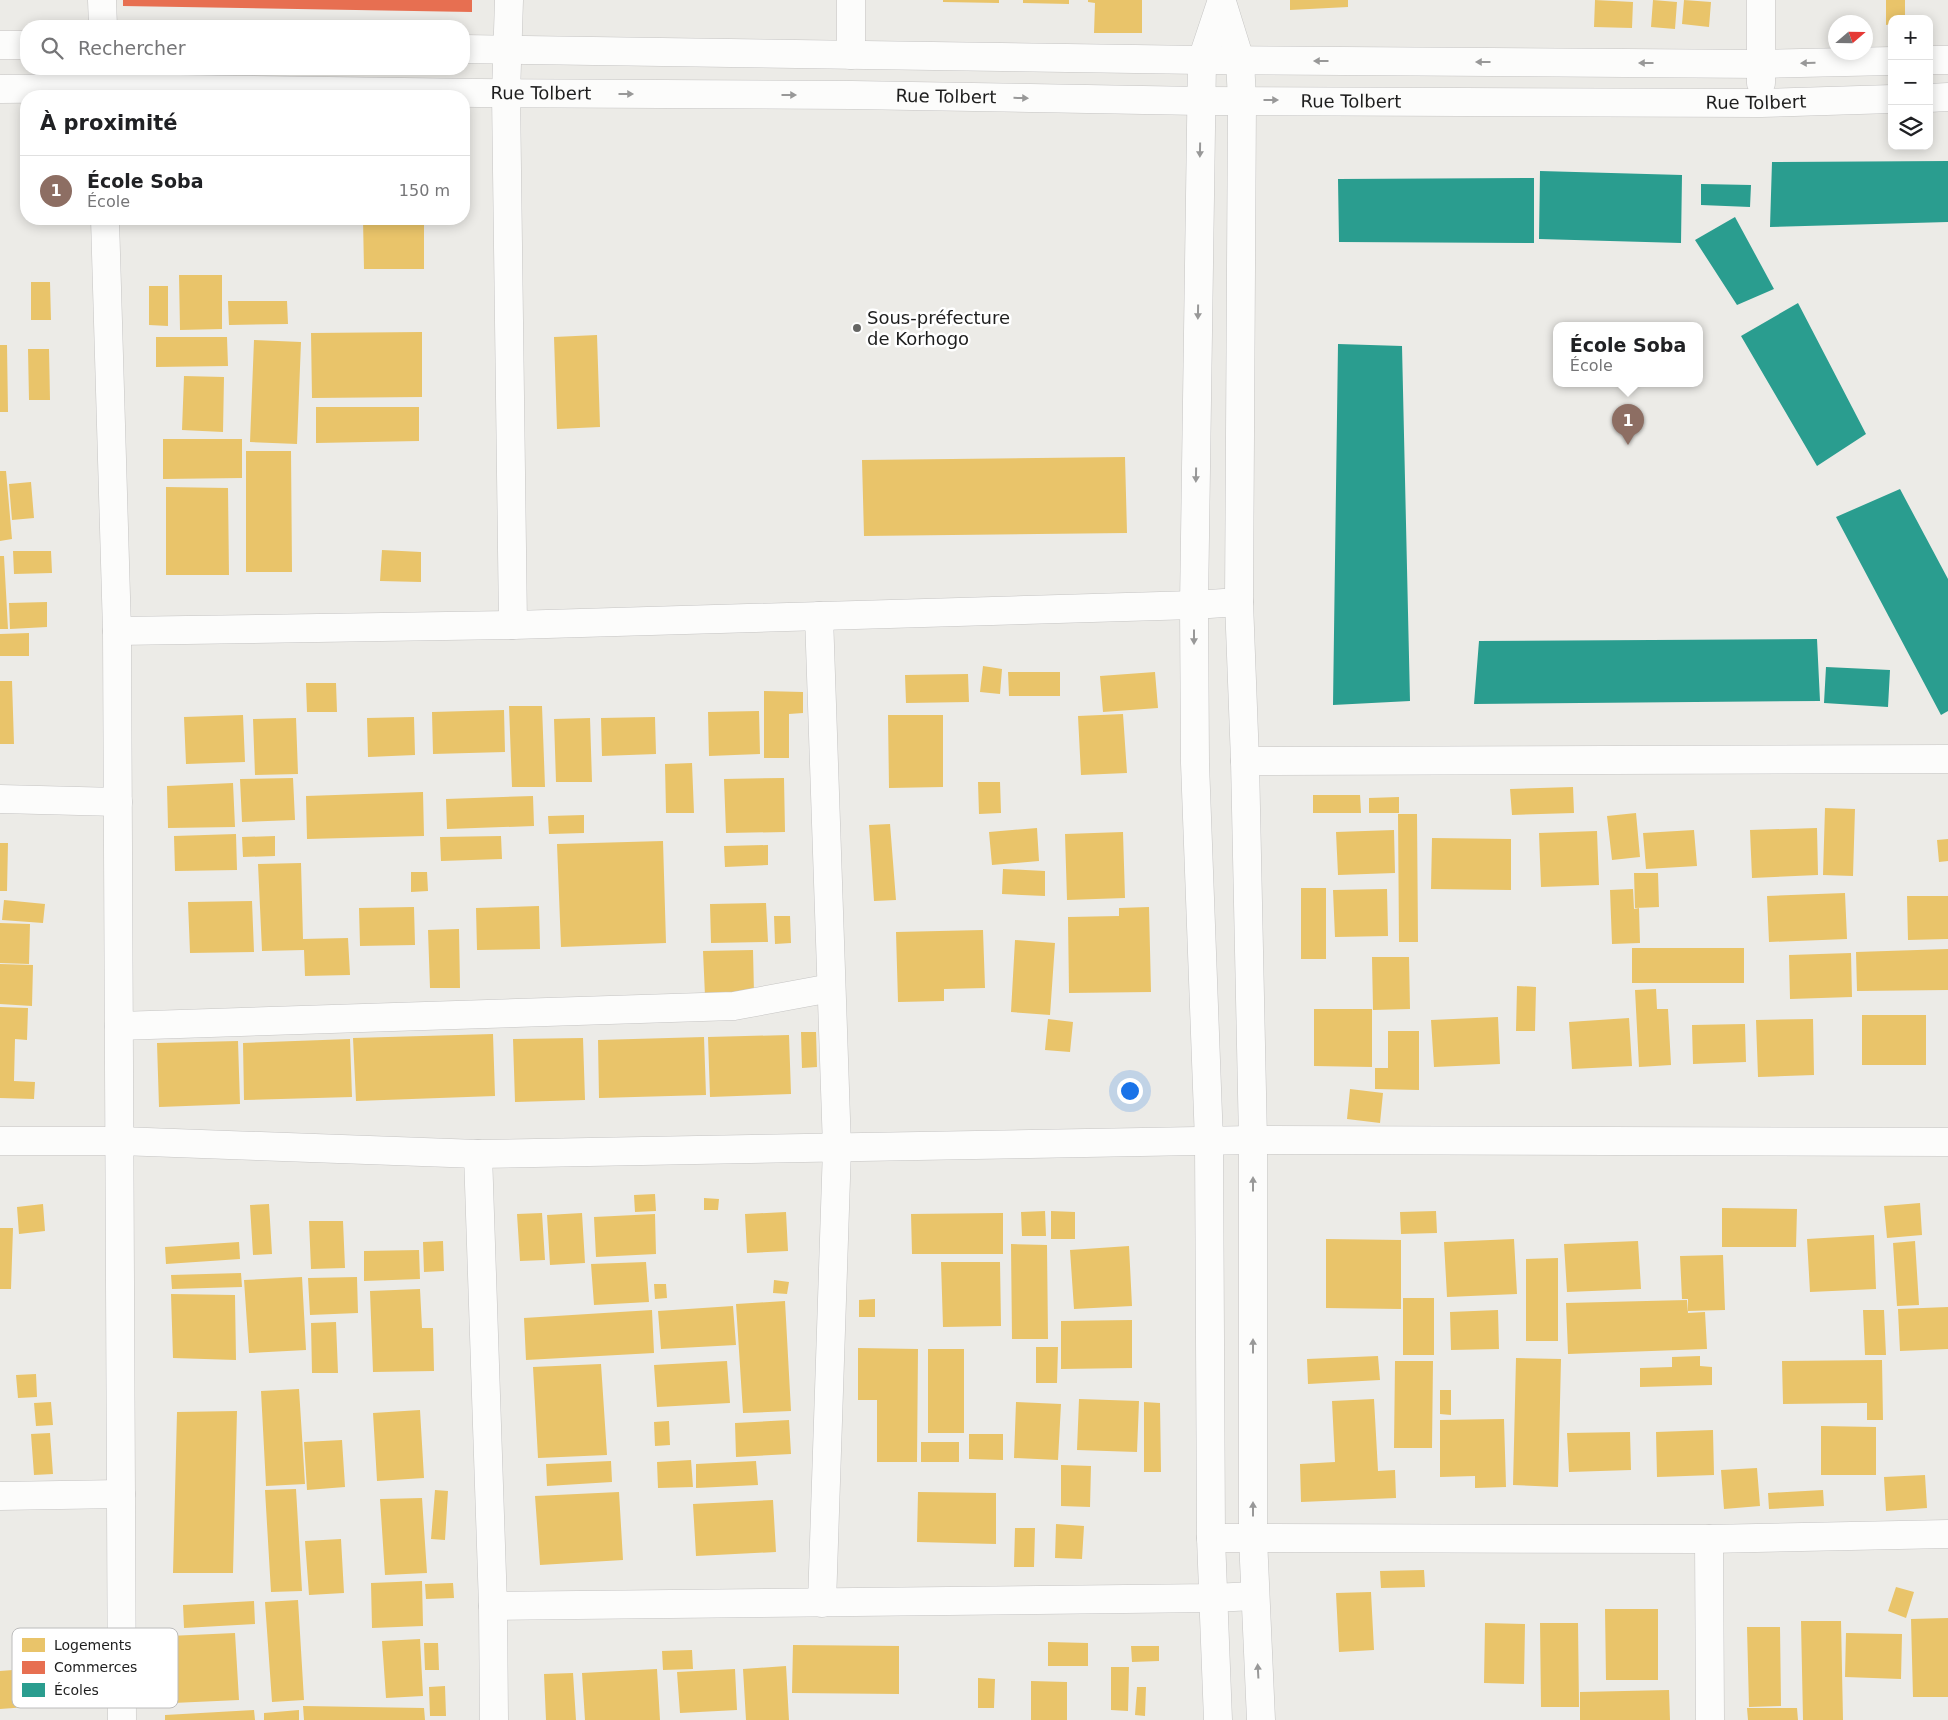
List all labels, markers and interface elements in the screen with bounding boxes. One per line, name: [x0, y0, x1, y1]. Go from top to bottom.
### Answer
north arrow: [1828, 15, 1873, 60]
map controls: [1888, 15, 1933, 150]
button: +: [1888, 15, 1933, 60]
search box: [20, 20, 470, 75]
icon: search: [38, 34, 66, 62]
text: Rechercher: [78, 37, 186, 59]
one-way arrow: [1312, 57, 1328, 65]
one-way arrow: [1475, 58, 1491, 66]
one-way arrow: [1637, 59, 1653, 67]
one-way arrow: [1800, 59, 1816, 67]
button: −: [1888, 60, 1933, 105]
street label: Rue Tolbert: [490, 82, 591, 104]
street label: Rue Tolbert: [895, 85, 997, 107]
one-way arrow: [618, 90, 634, 98]
street label: Rue Tolbert: [1300, 90, 1401, 112]
one-way arrow: [781, 91, 797, 99]
street label: Rue Tolbert: [1705, 91, 1807, 113]
one-way arrow: [1013, 94, 1029, 102]
one-way arrow: [1263, 96, 1279, 104]
button: layers: [1888, 105, 1933, 150]
text: À proximité: [40, 111, 177, 135]
one-way arrow: [1195, 142, 1203, 158]
text: École Soba: [87, 170, 203, 192]
text: 1: [50, 181, 62, 200]
text: 150 m: [399, 181, 450, 200]
text: École: [87, 192, 130, 211]
one-way arrow: [1193, 305, 1201, 321]
place label: Sous-préfecture de Korhogo: [867, 307, 1010, 349]
marker: Sous-préfecture de Korhogo: [851, 322, 863, 334]
popup: [1553, 322, 1703, 387]
text: École Soba: [1570, 334, 1686, 356]
text: École: [1570, 356, 1613, 375]
pin: 1: [1612, 404, 1644, 445]
one-way arrow: [1191, 467, 1199, 483]
one-way arrow: [1190, 630, 1198, 646]
your location: [1117, 1078, 1143, 1104]
one-way arrow: [1249, 1176, 1257, 1192]
one-way arrow: [1249, 1338, 1257, 1354]
one-way arrow: [1249, 1501, 1257, 1517]
legend: [12, 1628, 178, 1708]
text: Logements: [54, 1637, 132, 1653]
text: Commerces: [54, 1659, 137, 1675]
one-way arrow: [1254, 1663, 1262, 1679]
text: Écoles: [54, 1682, 99, 1698]

